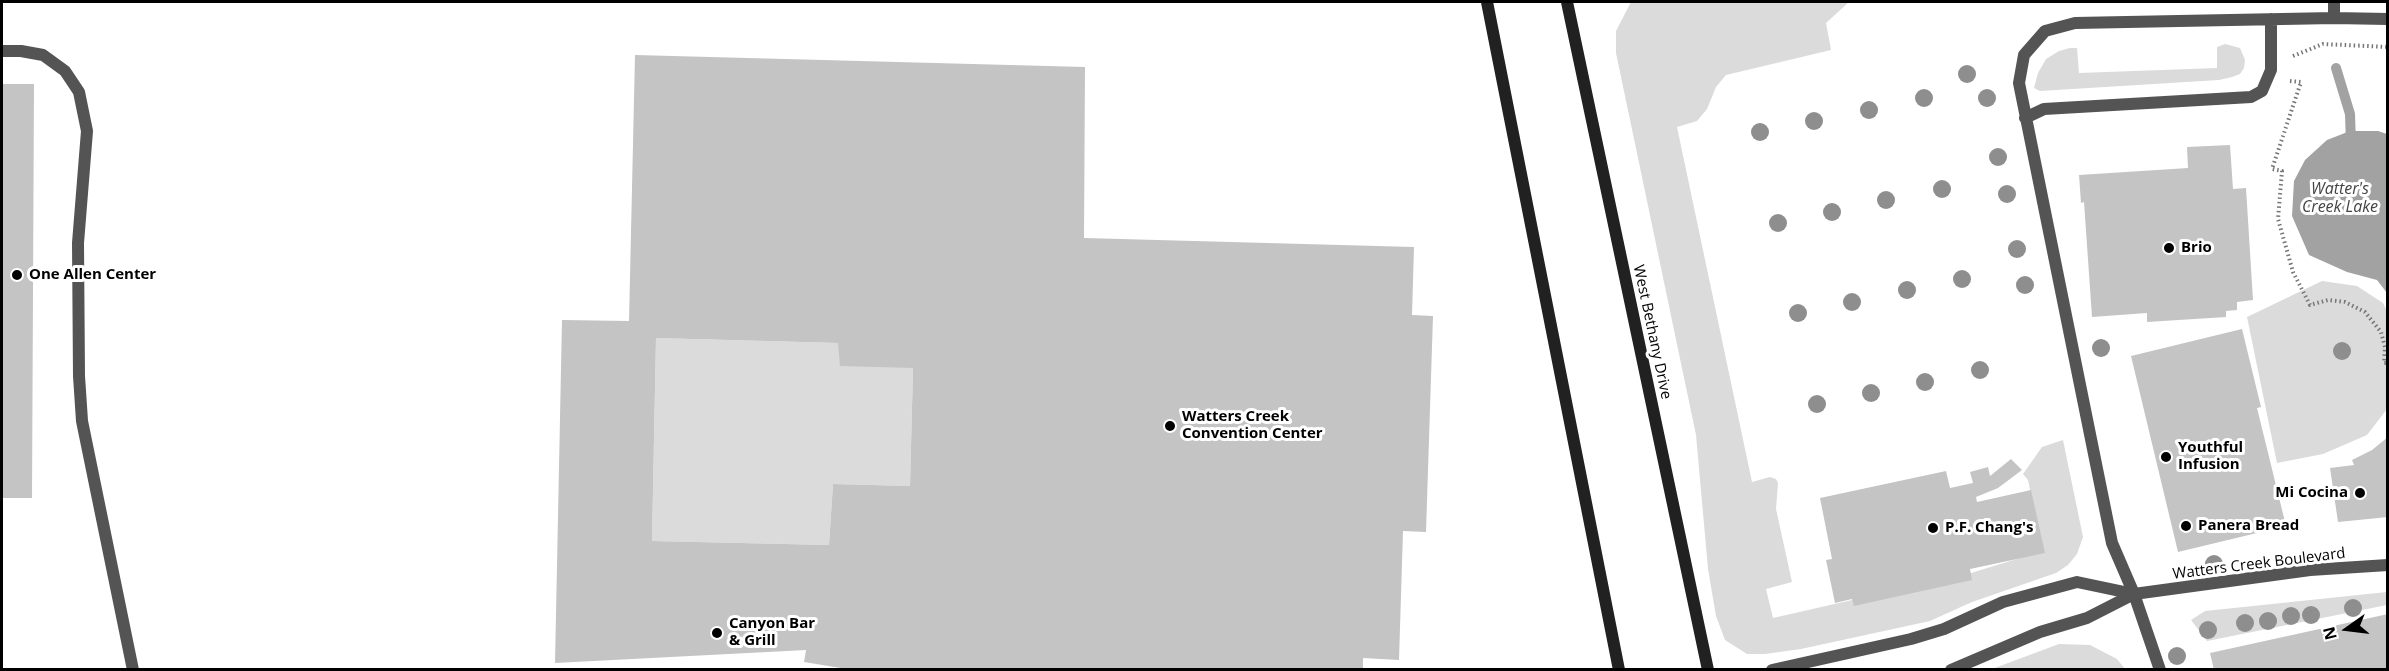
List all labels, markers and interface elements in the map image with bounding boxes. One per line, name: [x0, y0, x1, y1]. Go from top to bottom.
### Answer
water label: Watter's Creek Lake: [2302, 179, 2378, 217]
place label: Brio: [2181, 239, 2212, 257]
marker: Brio: [2162, 241, 2176, 255]
street label: West Bethany Drive: [1629, 263, 1675, 401]
place label: One Allen Center: [29, 266, 156, 284]
marker: One Allen Center: [10, 268, 24, 282]
place label: Watters Creek Convention Center: [1182, 408, 1323, 443]
marker: Watters Creek Convention Center: [1163, 419, 1177, 433]
place label: Youthful Infusion: [2178, 439, 2243, 474]
marker: Youthful Infusion: [2159, 450, 2173, 464]
place label: Mi Cocina: [2275, 484, 2348, 502]
marker: Mi Cocina: [2353, 486, 2367, 500]
place label: Panera Bread: [2198, 517, 2299, 535]
place label: P.F. Chang's: [1945, 519, 2033, 537]
marker: Panera Bread: [2179, 519, 2193, 533]
marker: P.F. Chang's: [1926, 521, 1940, 535]
street label: Watters Creek Boulevard: [2172, 544, 2346, 584]
north arrow: [2317, 599, 2377, 659]
place label: Canyon Bar & Grill: [729, 615, 815, 650]
text: N: [2317, 624, 2342, 642]
marker: Canyon Bar & Grill: [710, 626, 724, 640]

